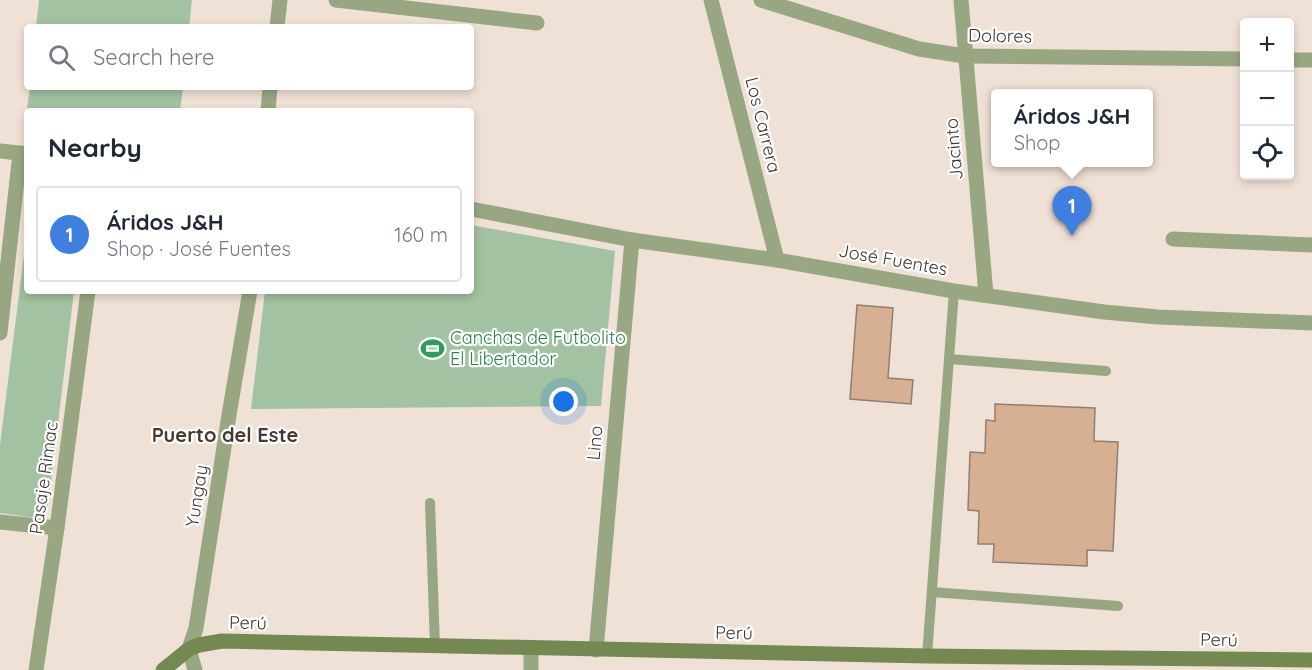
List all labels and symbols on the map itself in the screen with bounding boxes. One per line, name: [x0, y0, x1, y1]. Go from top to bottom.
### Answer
street label: Dolores: [968, 23, 1032, 48]
street label: Los Carrera: [741, 75, 786, 175]
street label: Jacinto: [939, 117, 968, 181]
pin: 1: [1052, 186, 1092, 236]
street label: José Fuentes: [837, 239, 949, 280]
place label: Canchas de Futbolito El Libertador: [450, 326, 626, 370]
sports icon: Canchas de Futbolito El Libertador: [419, 335, 445, 361]
your location: [549, 387, 578, 416]
street label: Pasaje Rimac: [24, 420, 63, 536]
district label: Puerto del Este: [152, 422, 298, 447]
street label: Lino: [582, 425, 607, 461]
street label: Yungay: [180, 463, 213, 529]
street label: Perú: [229, 611, 267, 634]
street label: Perú: [715, 621, 753, 644]
street label: Perú: [1200, 628, 1238, 651]

